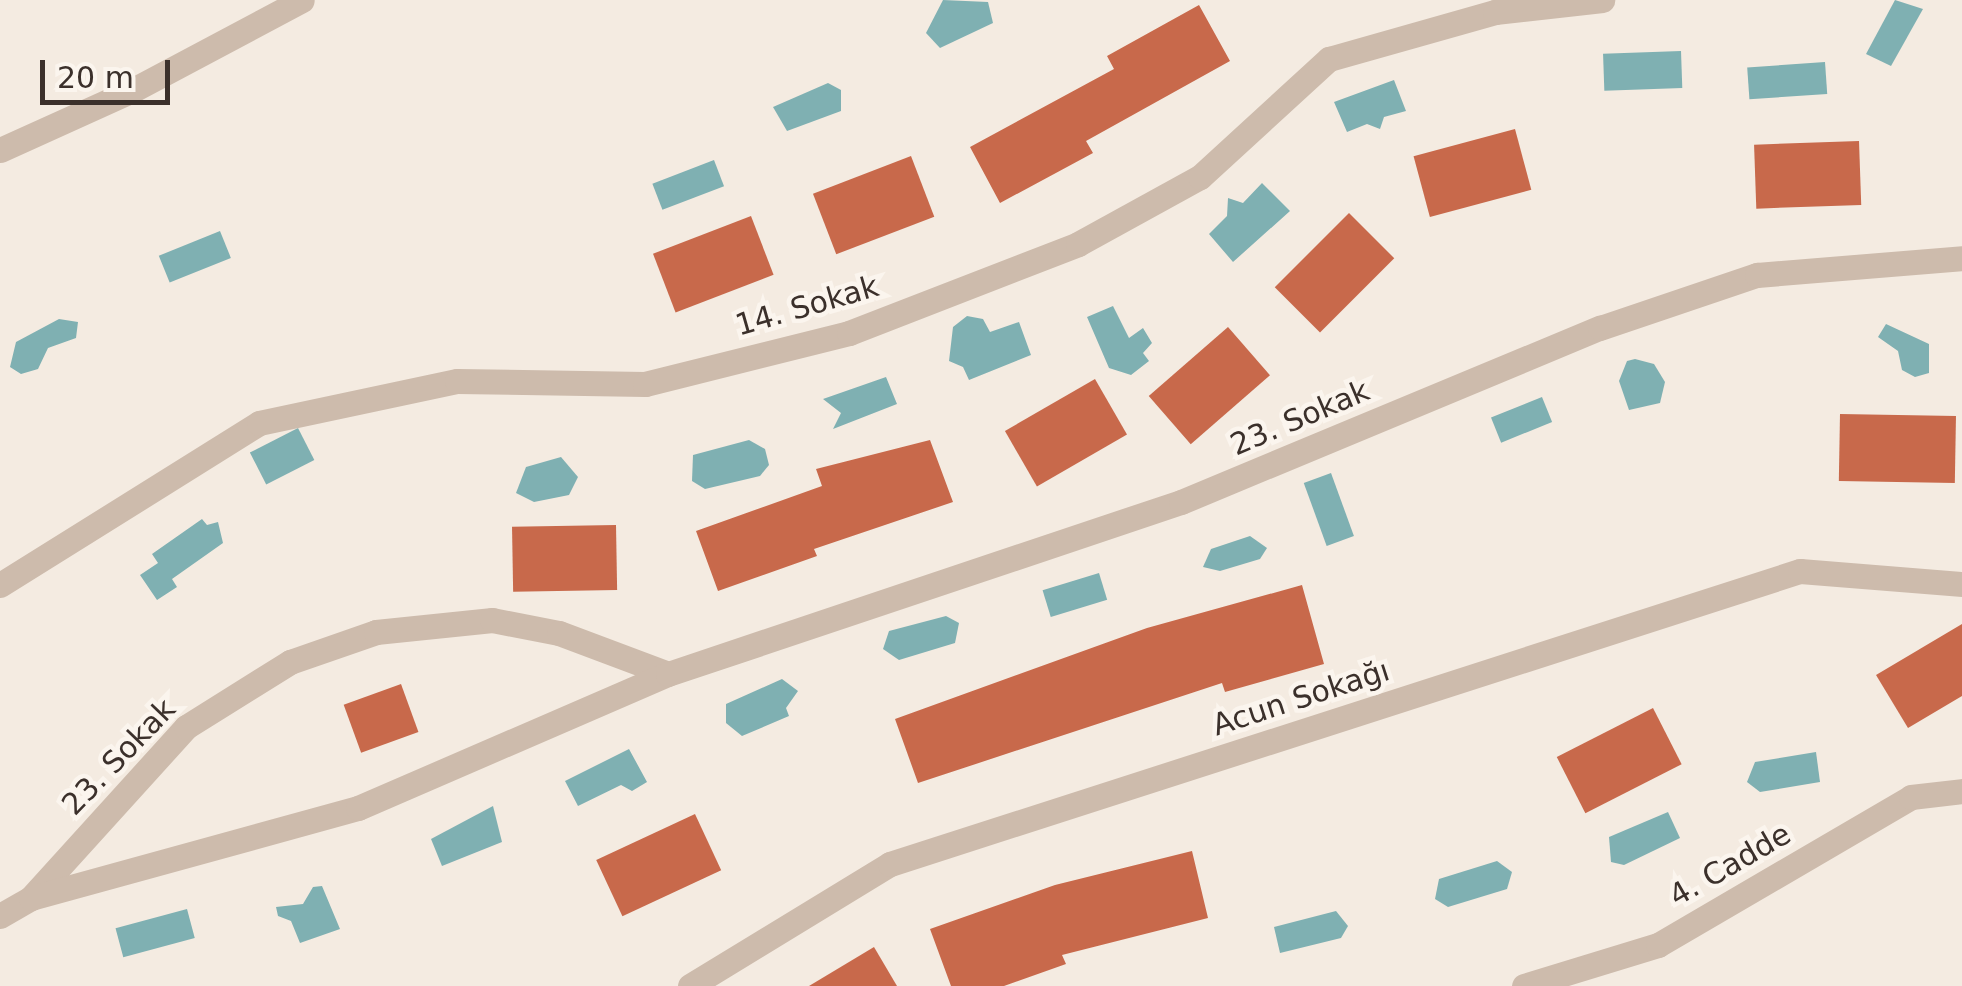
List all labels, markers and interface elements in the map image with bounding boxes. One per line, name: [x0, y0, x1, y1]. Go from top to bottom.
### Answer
scale bar: [45, 40, 175, 102]
text: 20 m: [57, 60, 134, 95]
street label: 14. Sokak: [731, 268, 883, 344]
street label: 23. Sokak: [1225, 373, 1375, 463]
street label: Acun Sokağı: [1208, 652, 1394, 744]
street label: 23. Sokak: [55, 692, 183, 822]
street label: 4. Cadde: [1663, 816, 1797, 914]

